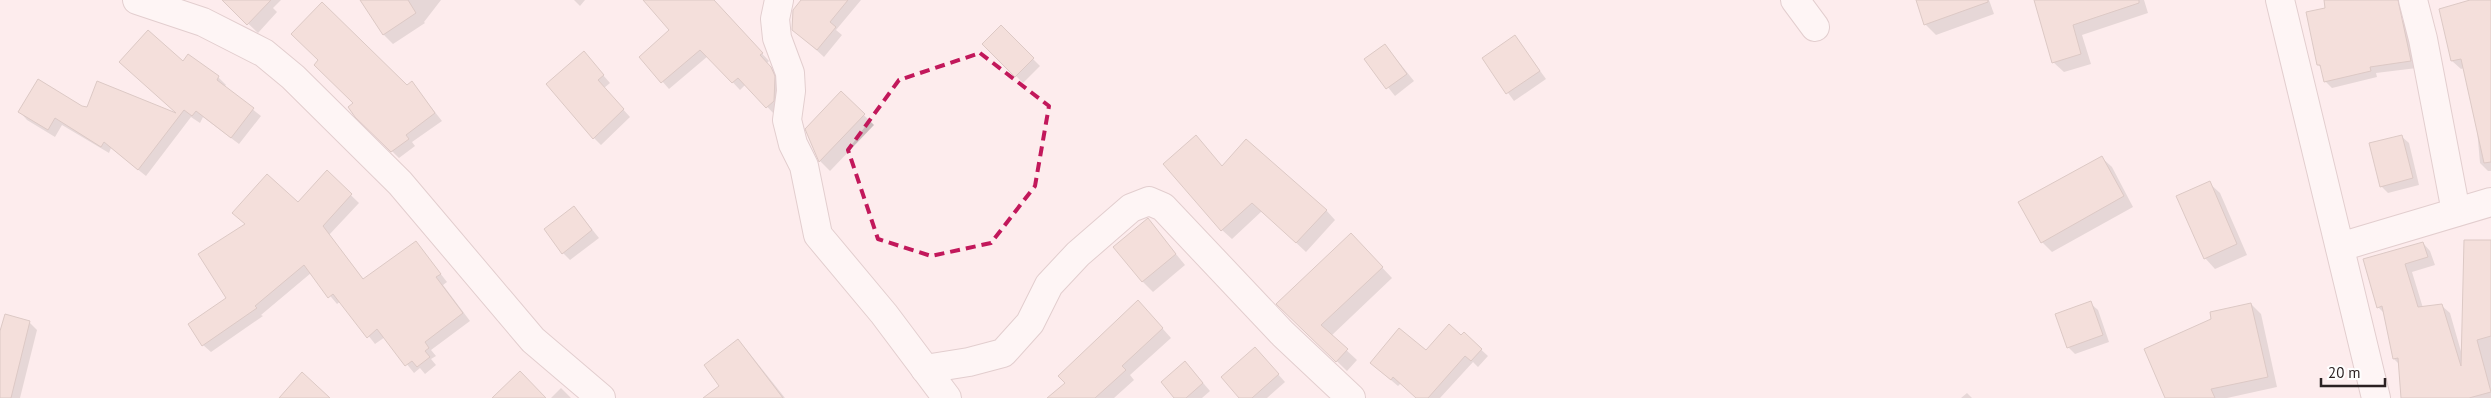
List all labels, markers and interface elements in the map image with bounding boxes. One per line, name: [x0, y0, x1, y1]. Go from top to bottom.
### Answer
scale bar: [2321, 356, 2385, 388]
text: 20 m: [2328, 363, 2361, 382]

